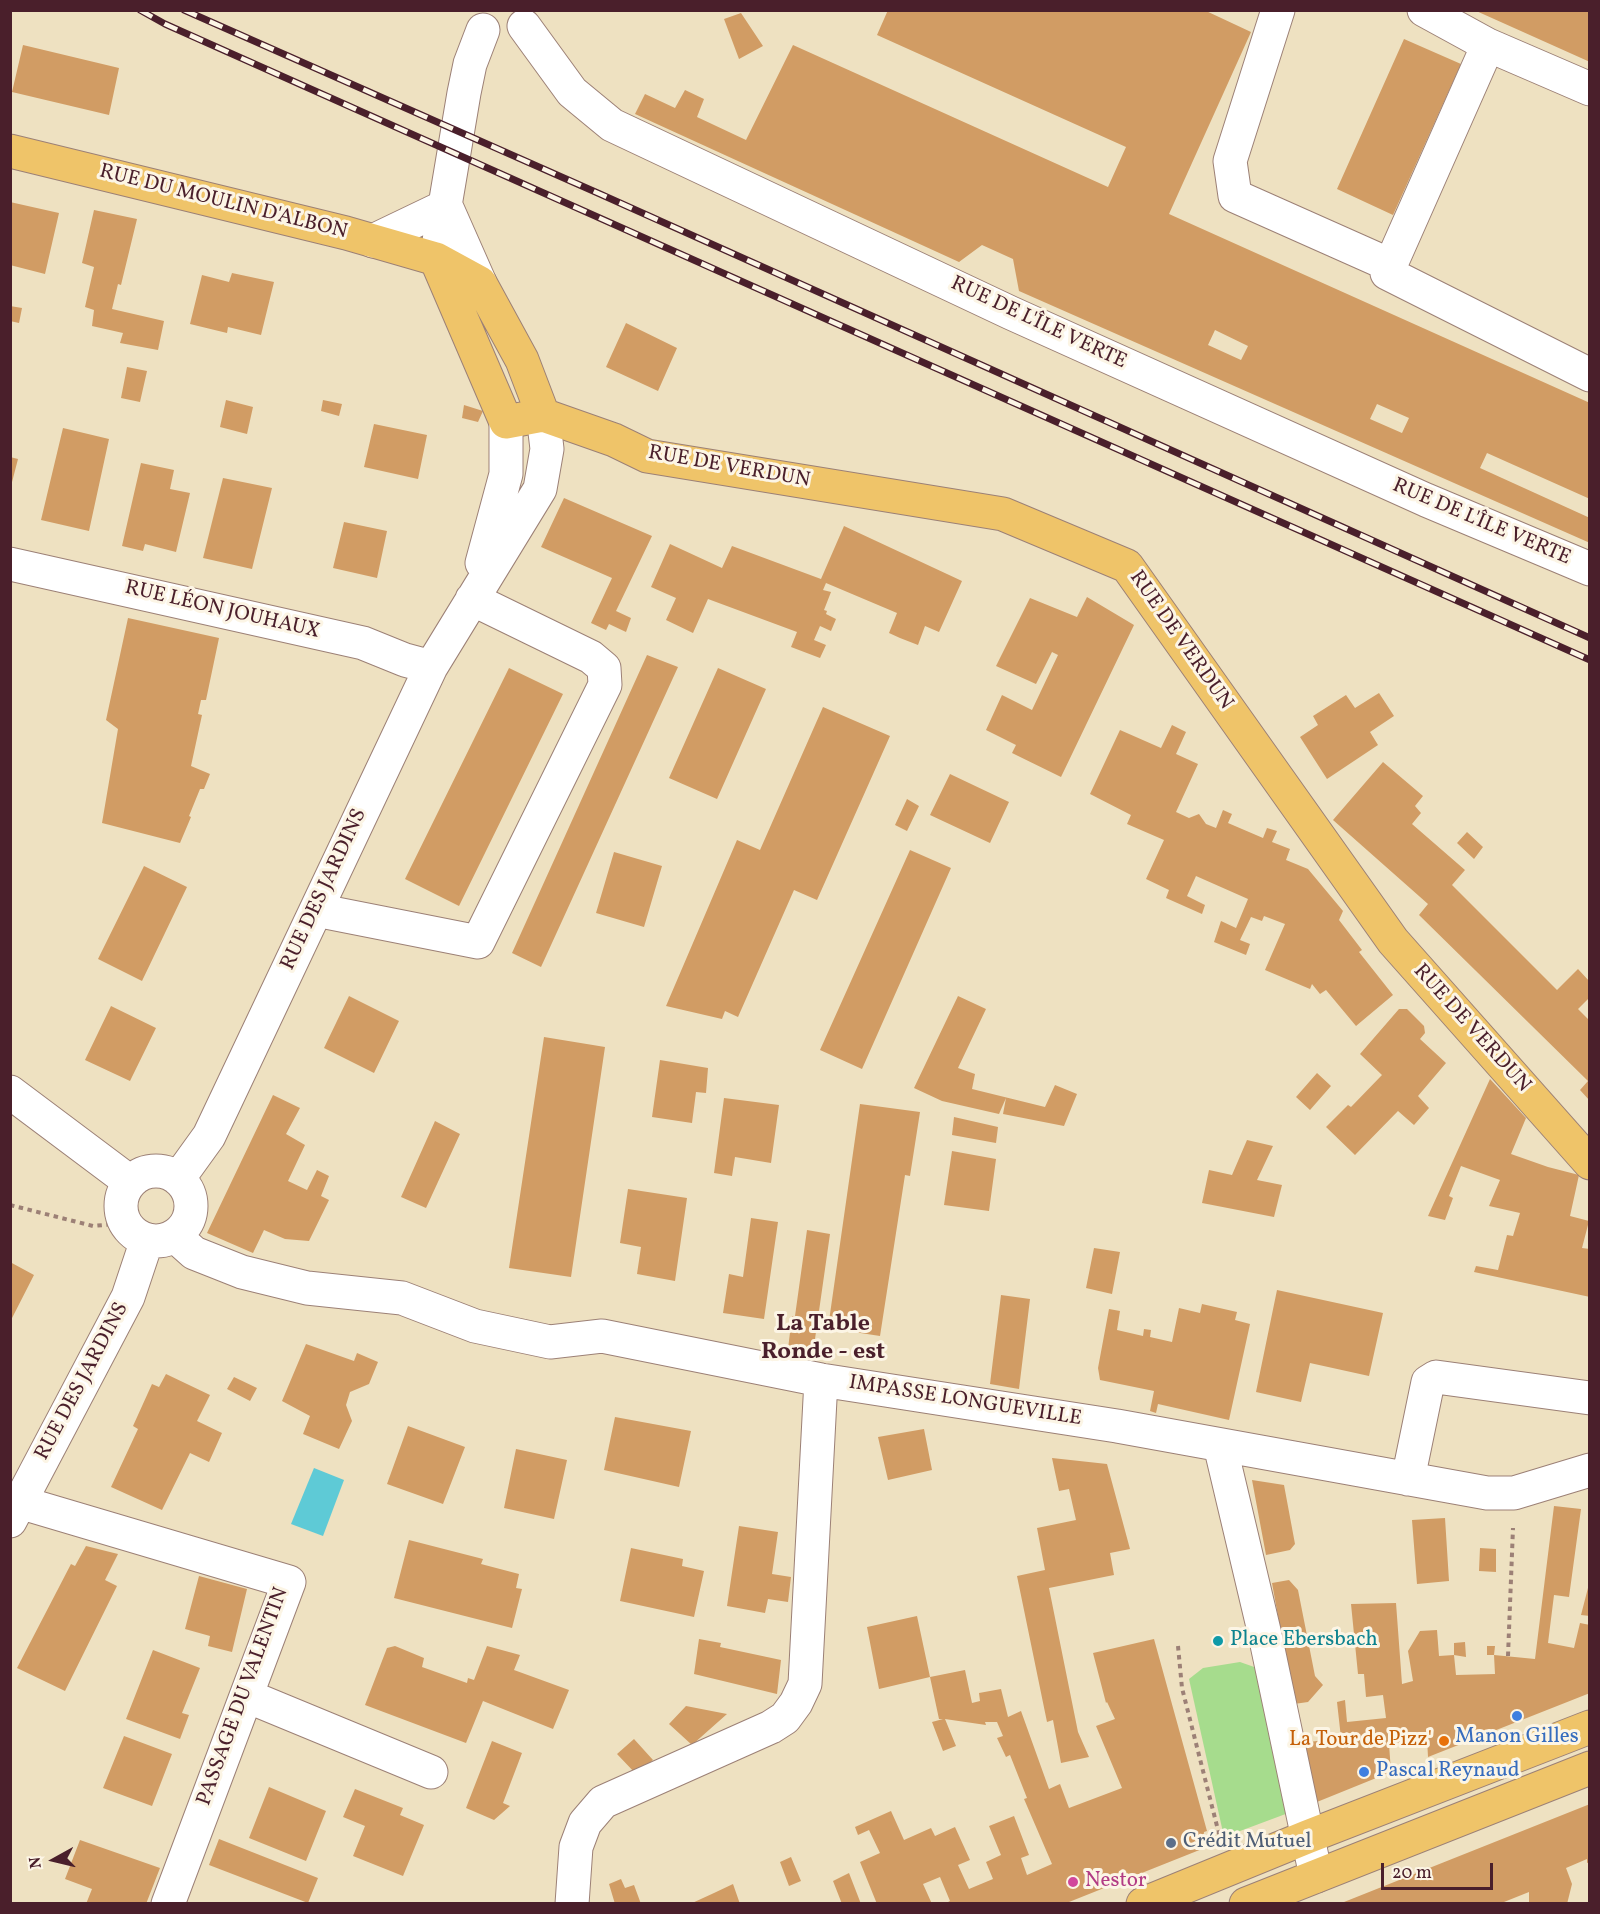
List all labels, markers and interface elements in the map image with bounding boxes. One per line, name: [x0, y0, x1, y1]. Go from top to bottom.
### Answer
street label: RUE DU MOULIN D'ALBON: [96, 160, 350, 246]
street label: RUE DE L'ÎLE VERTE: [946, 272, 1130, 376]
street label: RUE DE VERDUN: [646, 441, 812, 495]
street label: RUE DE L'ÎLE VERTE: [1388, 474, 1574, 572]
street label: RUE DE VERDUN: [1123, 567, 1237, 715]
street label: RUE LÉON JOUHAUX: [122, 576, 322, 646]
street label: RUE DES JARDINS: [277, 805, 373, 975]
street label: RUE DE VERDUN: [1407, 960, 1535, 1098]
street label: RUE DES JARDINS: [31, 1299, 135, 1465]
district label: La Table Ronde - est: [761, 1312, 885, 1368]
street label: IMPASSE LONGUEVILLE: [847, 1371, 1083, 1433]
street label: PASSAGE DU VALENTIN: [193, 1584, 295, 1810]
place label: Place Ebersbach: [1230, 1628, 1378, 1654]
marker: Place Ebersbach: [1211, 1634, 1225, 1648]
marker: Manon Gilles: [1510, 1709, 1524, 1723]
place label: Manon Gilles: [1455, 1725, 1579, 1751]
place label: La Tour de Pizz': [1289, 1728, 1432, 1754]
marker: La Tour de Pizz': [1437, 1734, 1451, 1748]
place label: Pascal Reynaud: [1376, 1759, 1520, 1785]
marker: Pascal Reynaud: [1357, 1765, 1371, 1779]
north arrow: [24, 1830, 84, 1890]
place label: Crédit Mutuel: [1183, 1830, 1312, 1856]
marker: Crédit Mutuel: [1164, 1836, 1178, 1850]
scale bar: [1384, 1851, 1496, 1889]
text: N: [24, 1855, 48, 1870]
text: 20 m: [1392, 1861, 1432, 1886]
place label: Nestor: [1085, 1869, 1147, 1895]
marker: Nestor: [1066, 1875, 1080, 1889]

